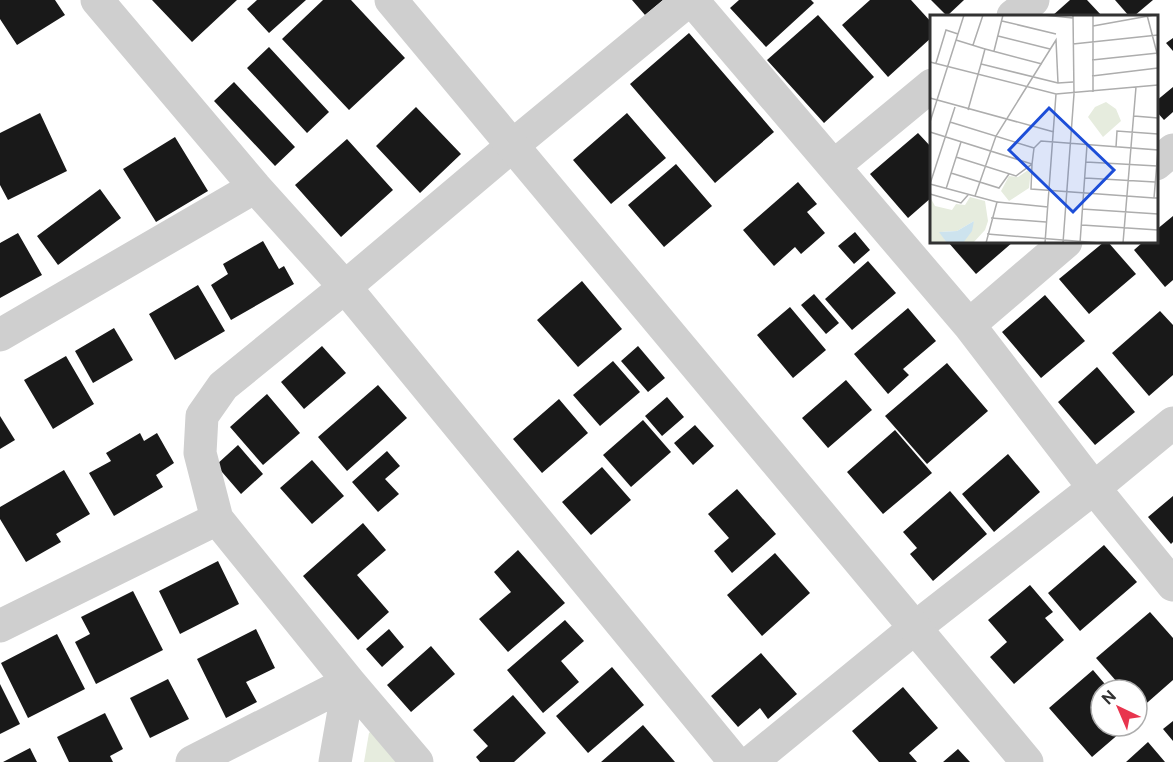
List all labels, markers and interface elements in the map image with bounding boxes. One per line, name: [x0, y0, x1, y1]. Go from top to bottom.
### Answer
inset map: [930, 15, 1158, 243]
north arrow: [1089, 678, 1149, 738]
text: N: [1098, 686, 1120, 709]

